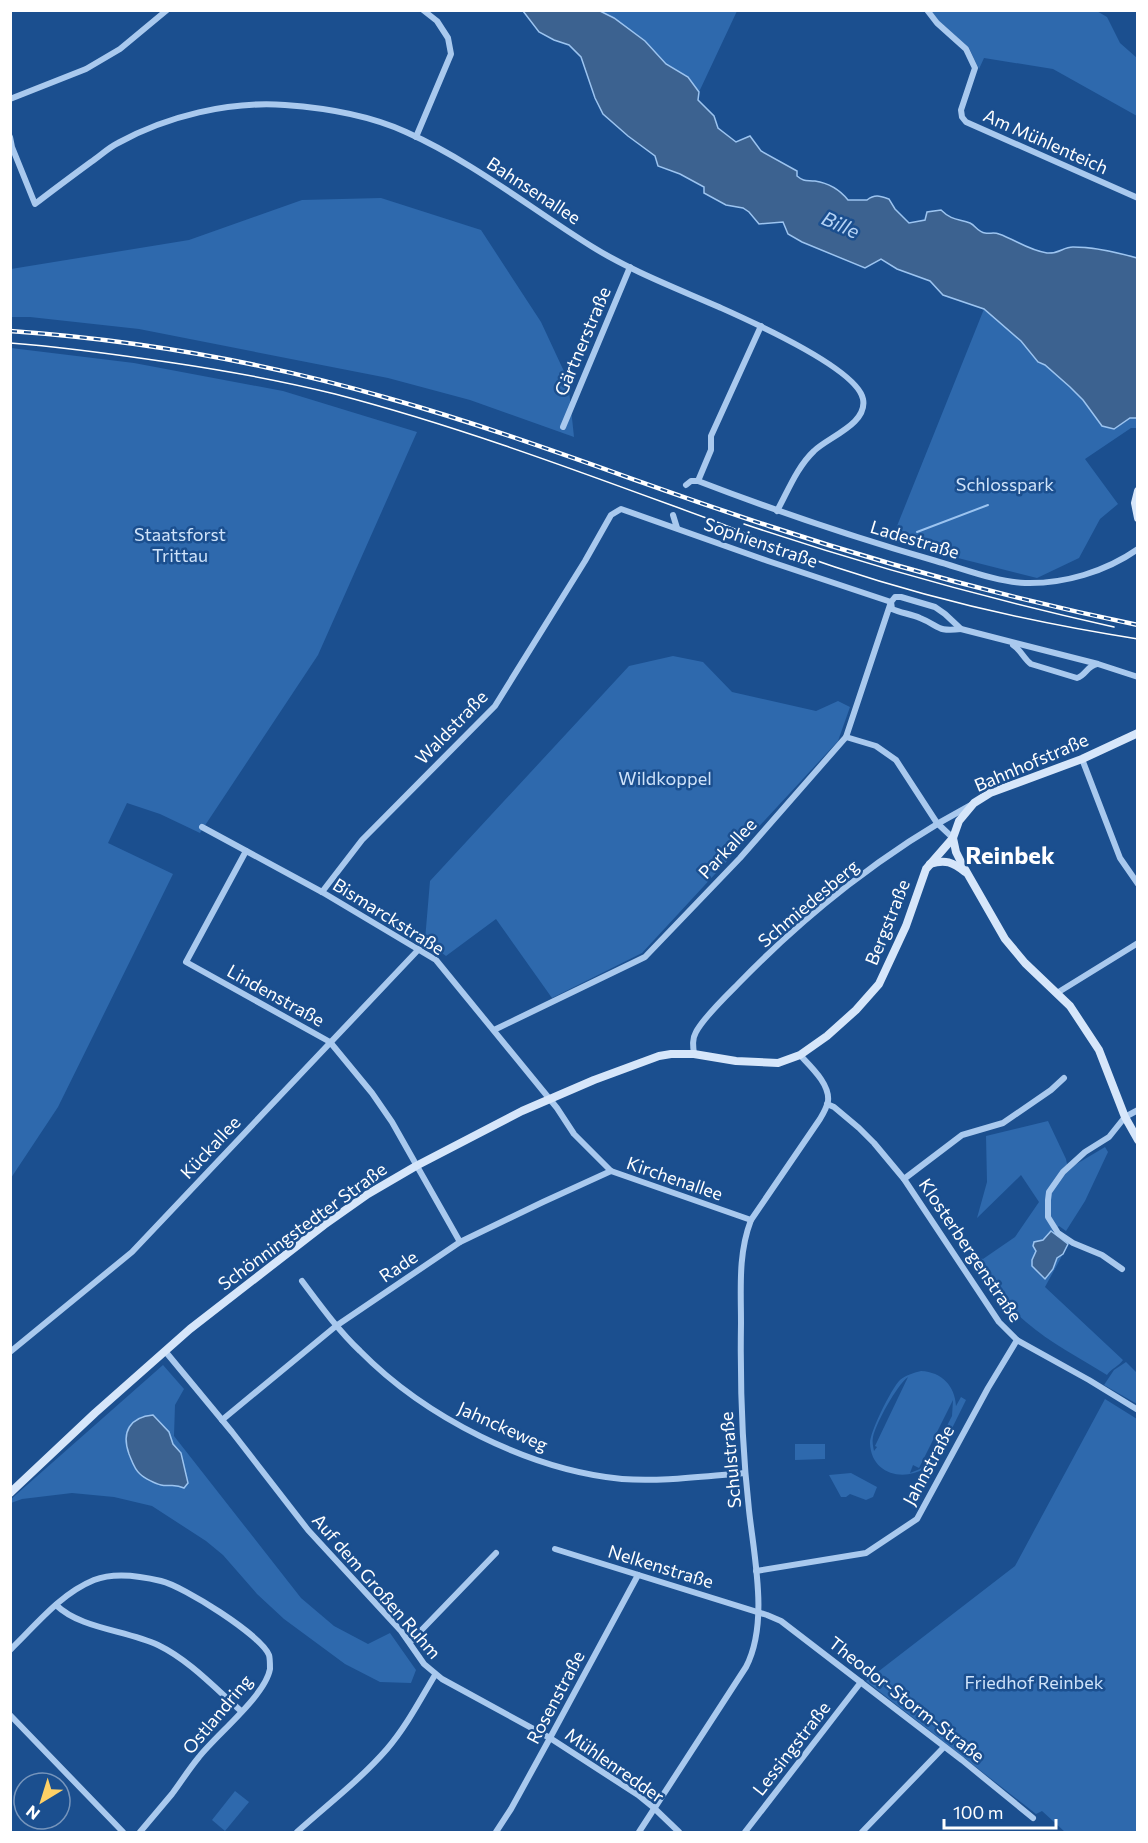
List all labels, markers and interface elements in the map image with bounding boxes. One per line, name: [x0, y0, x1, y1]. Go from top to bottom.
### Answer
street label: Am Mühlenteich: [980, 104, 1112, 178]
street label: Bahnsenallee: [483, 152, 585, 228]
water label: Bille: [818, 205, 864, 243]
street label: Gärtnerstraße: [549, 283, 615, 399]
park label: Schlosspark: [956, 473, 1054, 495]
street label: Sophienstraße: [701, 512, 821, 572]
street label: Ladestraße: [868, 515, 962, 563]
park label: Staatsforst Trittau: [134, 523, 226, 566]
street label: Waldstraße: [410, 685, 492, 769]
street label: Bahnhofstraße: [971, 728, 1091, 796]
park label: Wildkoppel: [618, 767, 712, 789]
street label: Parkallee: [693, 813, 761, 883]
district label: Reinbek: [965, 840, 1055, 869]
street label: Schmiedesberg: [753, 854, 863, 952]
street label: Bismarckstraße: [329, 873, 449, 959]
street label: Bergstraße: [860, 876, 914, 968]
street label: Lindenstraße: [224, 959, 328, 1031]
street label: Kückallee: [175, 1111, 245, 1183]
street label: Kirchenallee: [624, 1151, 726, 1205]
street label: Schönningstedter Straße: [213, 1157, 391, 1295]
street label: Klosterbergenstraße: [915, 1174, 1027, 1326]
street label: Rade: [375, 1245, 421, 1287]
street label: Jahnckeweg: [455, 1396, 552, 1456]
street label: Schulstraße: [715, 1411, 745, 1509]
street label: Jahnstraße: [898, 1421, 958, 1509]
street label: Auf dem Großen Ruhm: [308, 1509, 446, 1663]
street label: Nelkenstraße: [606, 1540, 716, 1592]
street label: Theodor-Storm-Straße: [825, 1631, 989, 1767]
street label: Rosenstraße: [521, 1647, 589, 1747]
street label: Ostlandring: [177, 1670, 257, 1758]
park label: Friedhof Reinbek: [964, 1671, 1104, 1693]
street label: Lessingstraße: [747, 1697, 835, 1799]
street label: Mühlenredder: [561, 1723, 669, 1807]
north arrow: [12, 1771, 72, 1831]
scale bar: [944, 1792, 1056, 1830]
text: 100 m: [953, 1801, 1003, 1823]
text: N: [22, 1802, 43, 1824]

